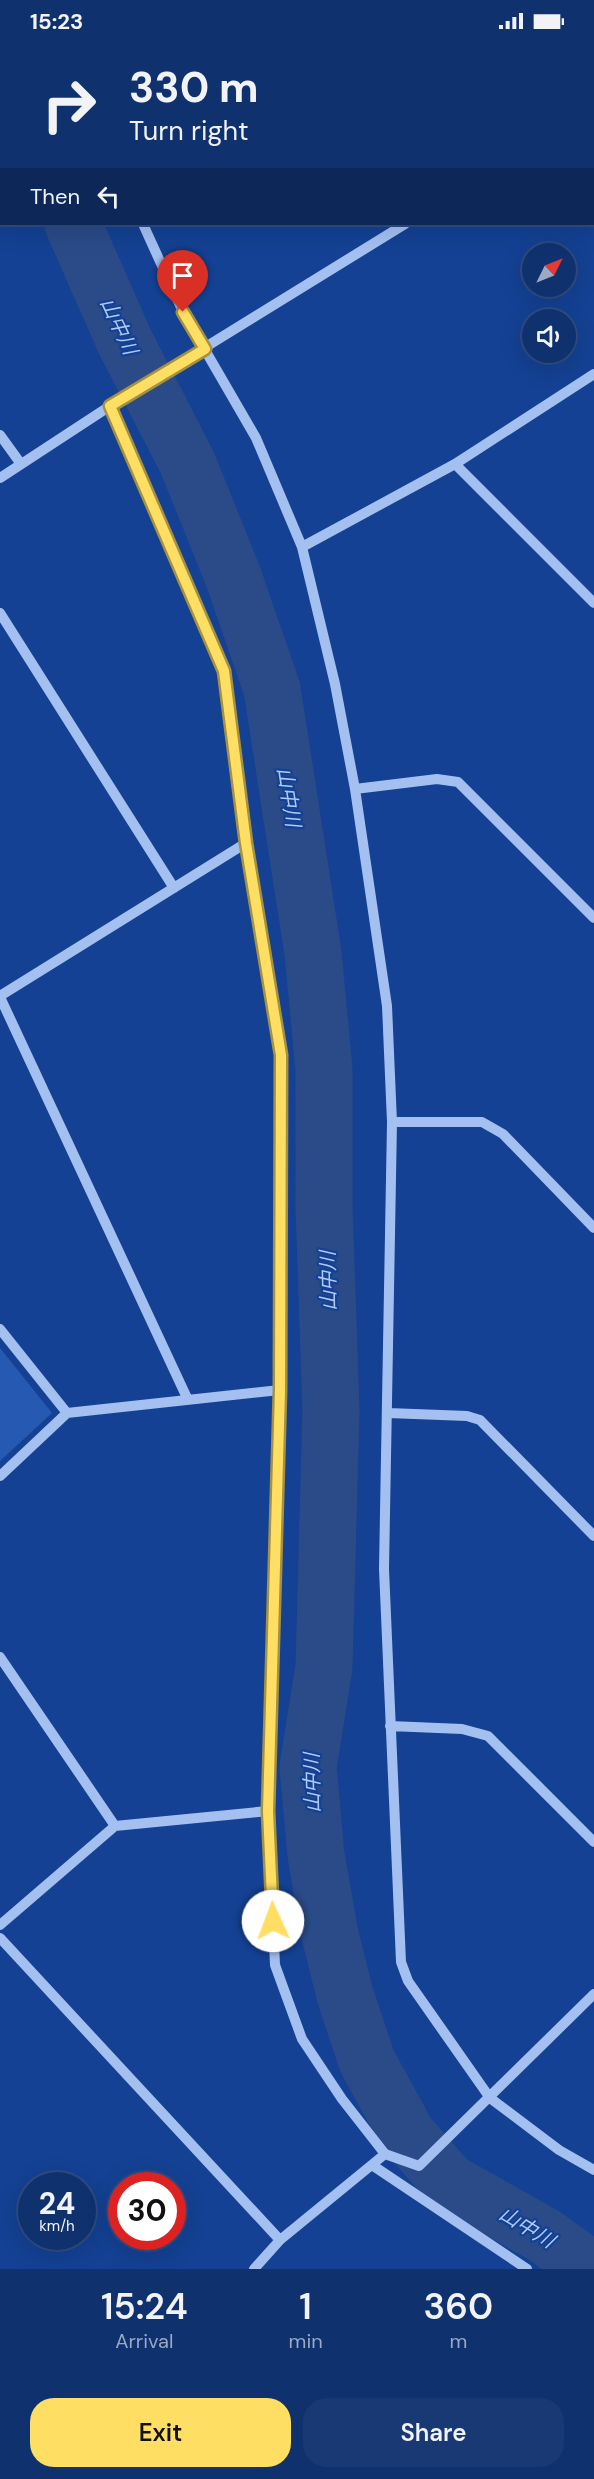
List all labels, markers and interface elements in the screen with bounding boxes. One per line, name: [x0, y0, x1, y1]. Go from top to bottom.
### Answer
text: 15:23: [30, 7, 83, 36]
text: 330 m: [129, 60, 259, 115]
icon: right: [30, 66, 108, 144]
text: Turn right: [129, 113, 249, 148]
icon: left: [92, 180, 125, 213]
text: Then: [30, 182, 80, 211]
north arrow: [522, 243, 576, 297]
map controls: [522, 243, 576, 363]
pin: [157, 250, 208, 312]
icon: arrive: [166, 259, 199, 292]
water label: 山中川: [95, 293, 144, 360]
button: sound: [522, 309, 576, 363]
water label: 山中川: [271, 765, 307, 831]
water label: 山中川: [314, 1249, 342, 1311]
water label: 山中川: [298, 1751, 326, 1813]
position arrow: [241, 1889, 305, 1953]
speed limit sign: 30: [108, 2172, 186, 2250]
text: 24: [39, 2184, 75, 2223]
water label: 山中川: [495, 2200, 561, 2255]
text: km/h: [39, 2216, 75, 2236]
text: 15:24: [101, 2283, 188, 2330]
text: 1: [299, 2283, 312, 2330]
text: 360: [424, 2283, 493, 2330]
text: Arrival: [115, 2328, 173, 2354]
text: min: [289, 2328, 323, 2354]
text: m: [449, 2328, 467, 2354]
button: Exit: [30, 2398, 291, 2467]
button: Share: [303, 2398, 564, 2467]

